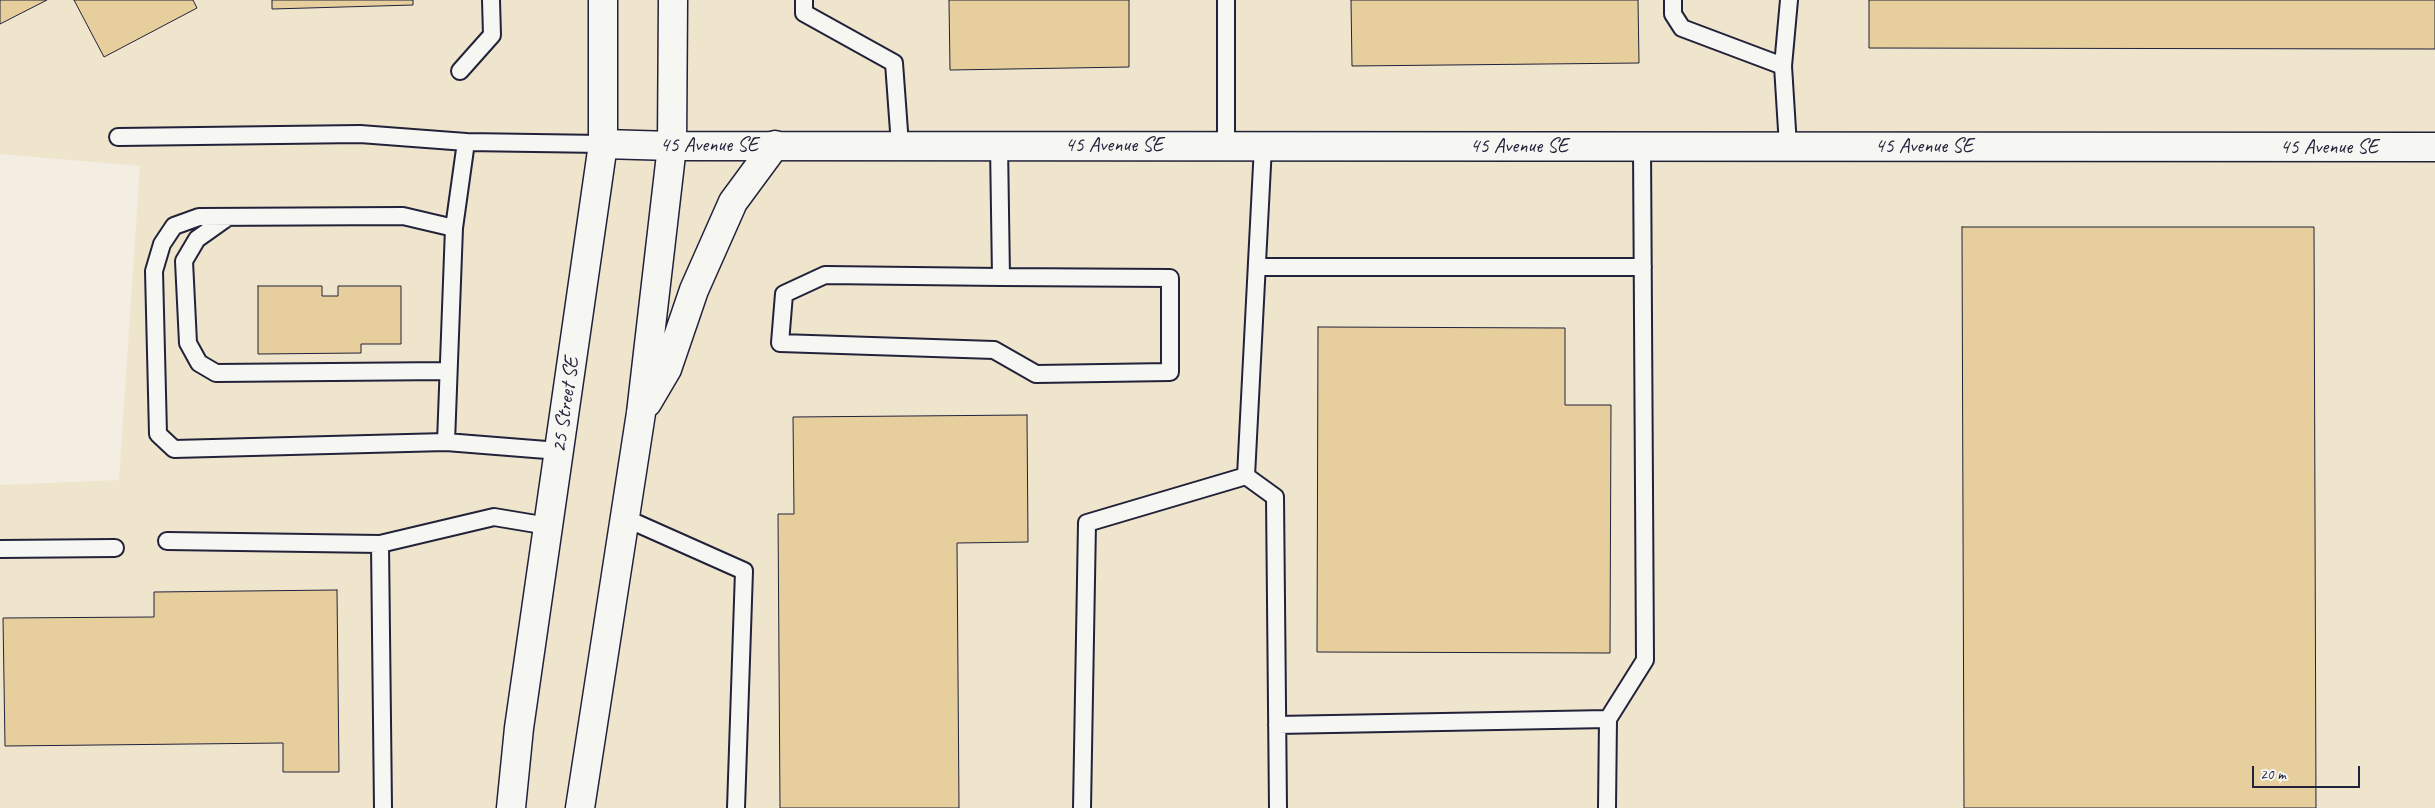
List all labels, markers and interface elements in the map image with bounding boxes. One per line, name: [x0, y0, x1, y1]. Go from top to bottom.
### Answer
street label: 45 Avenue SE: [660, 132, 758, 158]
street label: 45 Avenue SE: [1065, 132, 1163, 158]
street label: 45 Avenue SE: [1470, 133, 1568, 159]
street label: 45 Avenue SE: [1875, 133, 1973, 159]
street label: 45 Avenue SE: [2280, 134, 2378, 160]
street label: 25 Street SE: [547, 356, 585, 454]
scale bar: [2255, 756, 2362, 788]
text: 20 m: [2260, 765, 2286, 784]

